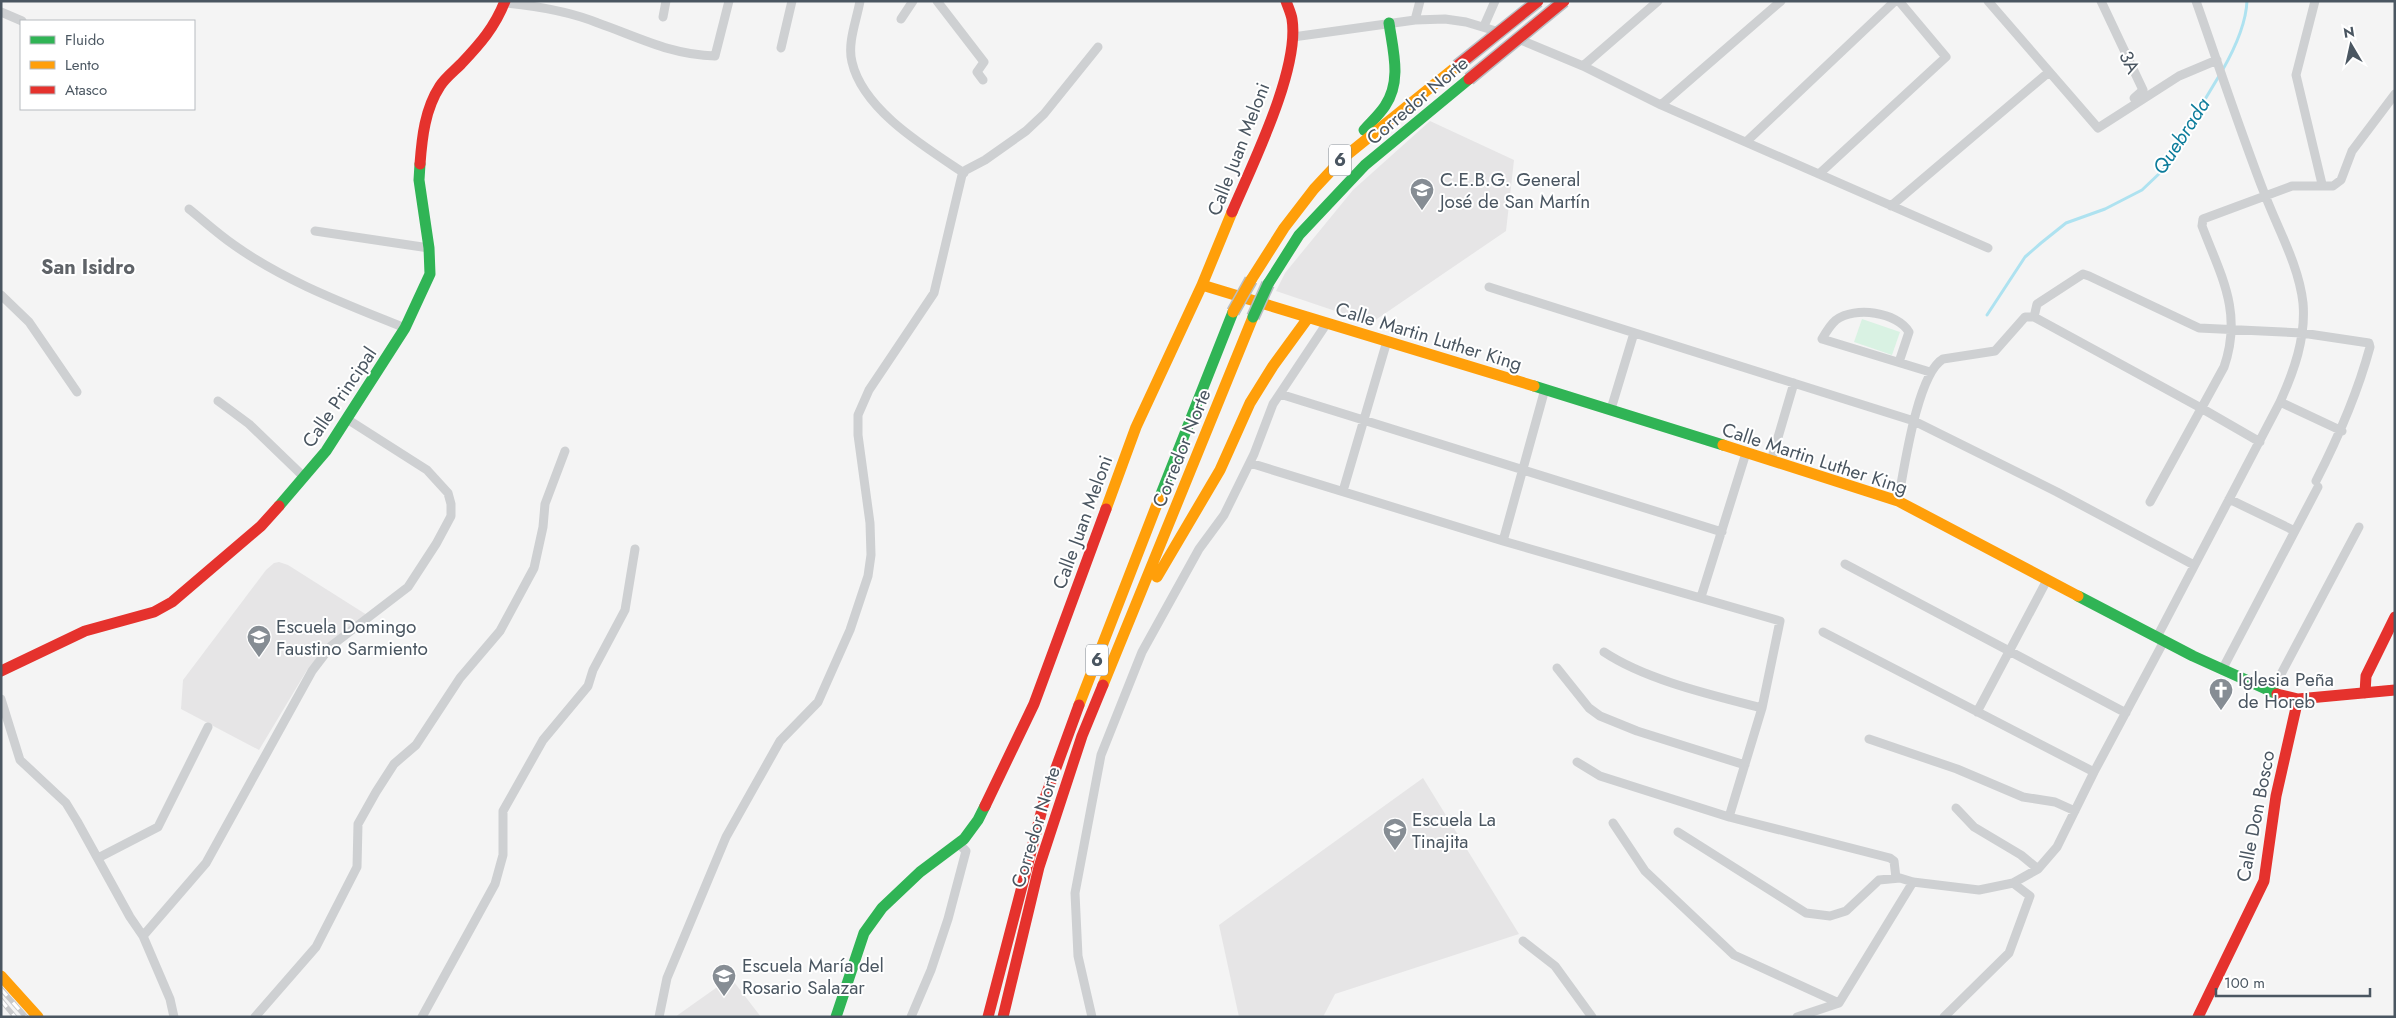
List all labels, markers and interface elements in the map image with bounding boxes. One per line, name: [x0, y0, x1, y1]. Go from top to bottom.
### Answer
legend: [20, 20, 195, 110]
north arrow: [2326, 20, 2376, 70]
text: N: [2342, 21, 2356, 43]
text: Fluido: [65, 29, 104, 51]
street label: 3A: [2113, 46, 2147, 79]
street label: Corredor Norte: [1361, 50, 1474, 151]
text: Lento: [65, 54, 99, 76]
text: Atasco: [65, 79, 107, 101]
street label: Calle Juan Meloni: [1201, 79, 1276, 220]
water label: Quebrada: [2146, 92, 2217, 180]
road number: 6: [1329, 144, 1351, 176]
place label: C.E.B.G. General José de San Martín: [1437, 166, 1590, 215]
school or university icon: C.E.B.G. General José de San Martín: [1409, 177, 1435, 211]
district label: San Isidro: [41, 253, 135, 282]
street label: Calle Martin Luther King: [1332, 295, 1525, 378]
street label: Calle Principal: [296, 342, 383, 453]
street label: Corredor Norte: [1145, 385, 1218, 511]
street label: Calle Martin Luther King: [1719, 416, 1911, 501]
street label: Calle Juan Meloni: [1046, 452, 1119, 593]
place label: Escuela Domingo Faustino Sarmiento: [276, 613, 428, 662]
school or university icon: Escuela Domingo Faustino Sarmiento: [246, 624, 272, 658]
road number: 6: [1086, 644, 1108, 676]
place label: Iglesia Peña de Horeb: [2238, 666, 2334, 715]
church icon: Iglesia Peña de Horeb: [2208, 677, 2234, 711]
street label: Calle Don Bosco: [2230, 748, 2281, 884]
street label: Corredor Norte: [1004, 763, 1067, 891]
place label: Escuela La Tinajita: [1412, 806, 1496, 855]
school or university icon: Escuela La Tinajita: [1382, 817, 1408, 851]
place label: Escuela María del Rosario Salazar: [742, 952, 884, 1001]
school or university icon: Escuela María del Rosario Salazar: [711, 963, 737, 997]
scale bar: [2216, 966, 2370, 998]
text: 100 m: [2224, 972, 2265, 994]

